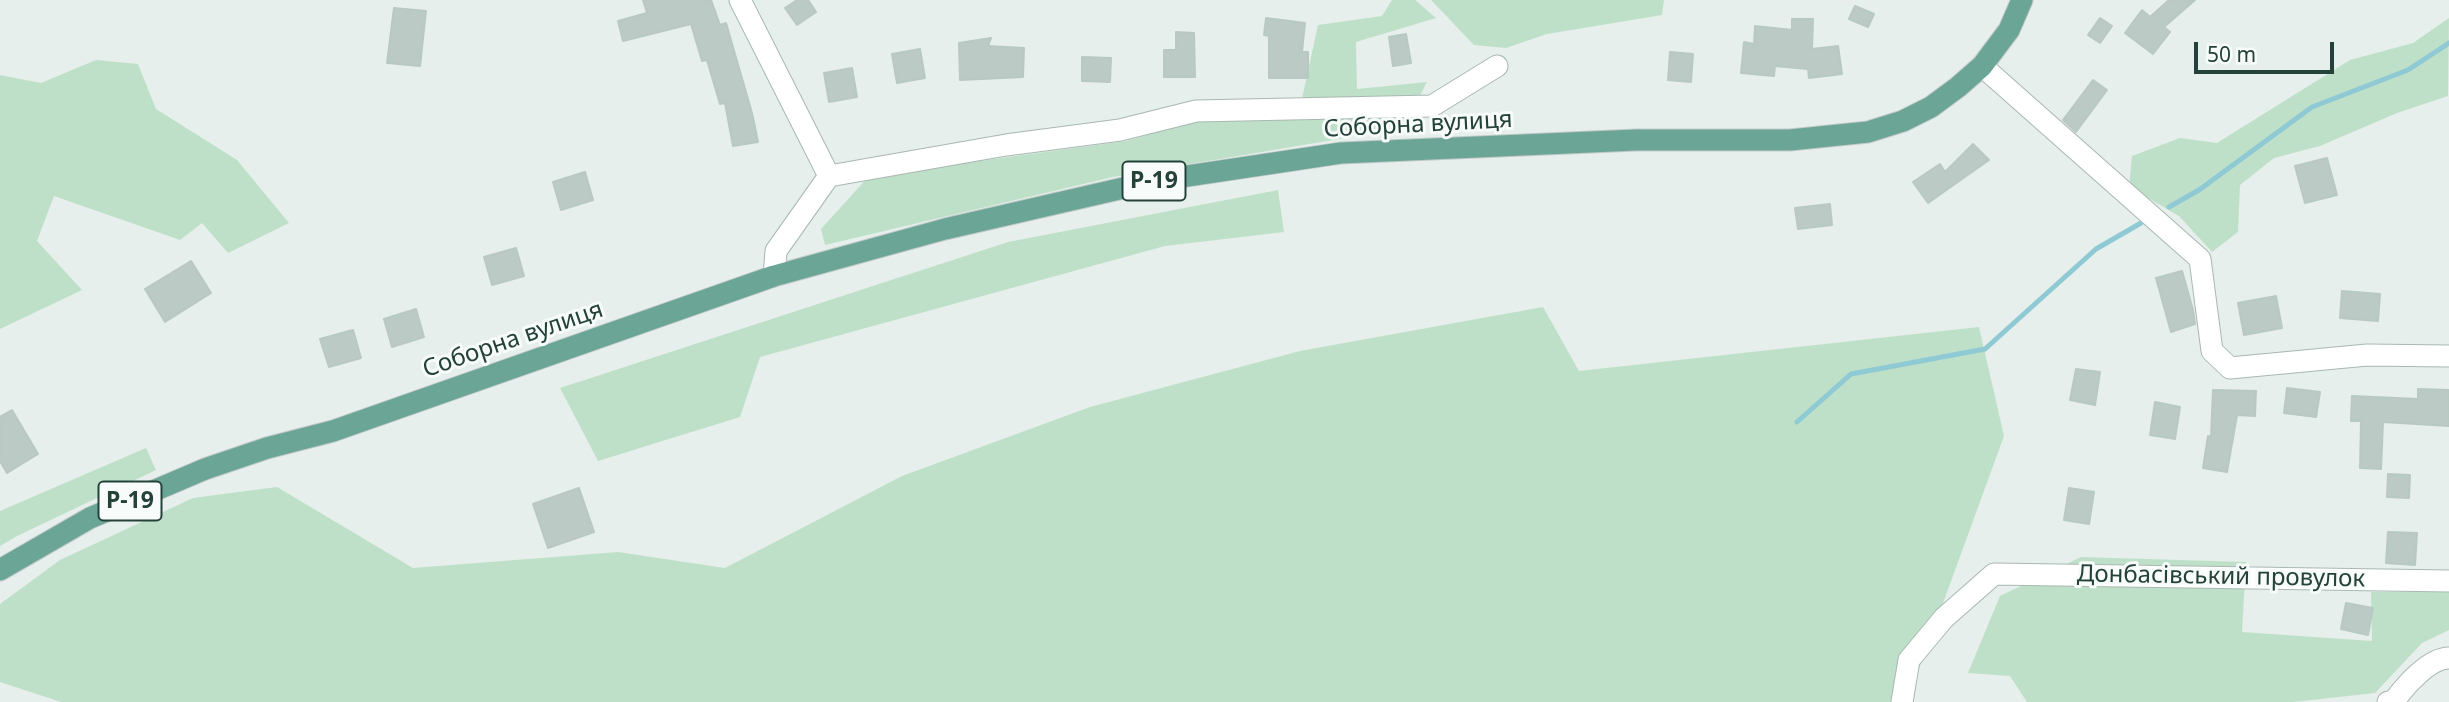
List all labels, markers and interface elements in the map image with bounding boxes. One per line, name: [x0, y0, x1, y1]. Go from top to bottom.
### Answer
scale bar: [2197, 28, 2337, 72]
text: 50 m: [2207, 40, 2256, 68]
street label: Соборна вулиця: [1323, 106, 1513, 144]
road number: Р-19: [1122, 162, 1186, 200]
street label: Соборна вулиця: [419, 296, 607, 384]
road number: Р-19: [99, 481, 162, 520]
street label: Донбасівський провулок: [2077, 560, 2365, 594]

